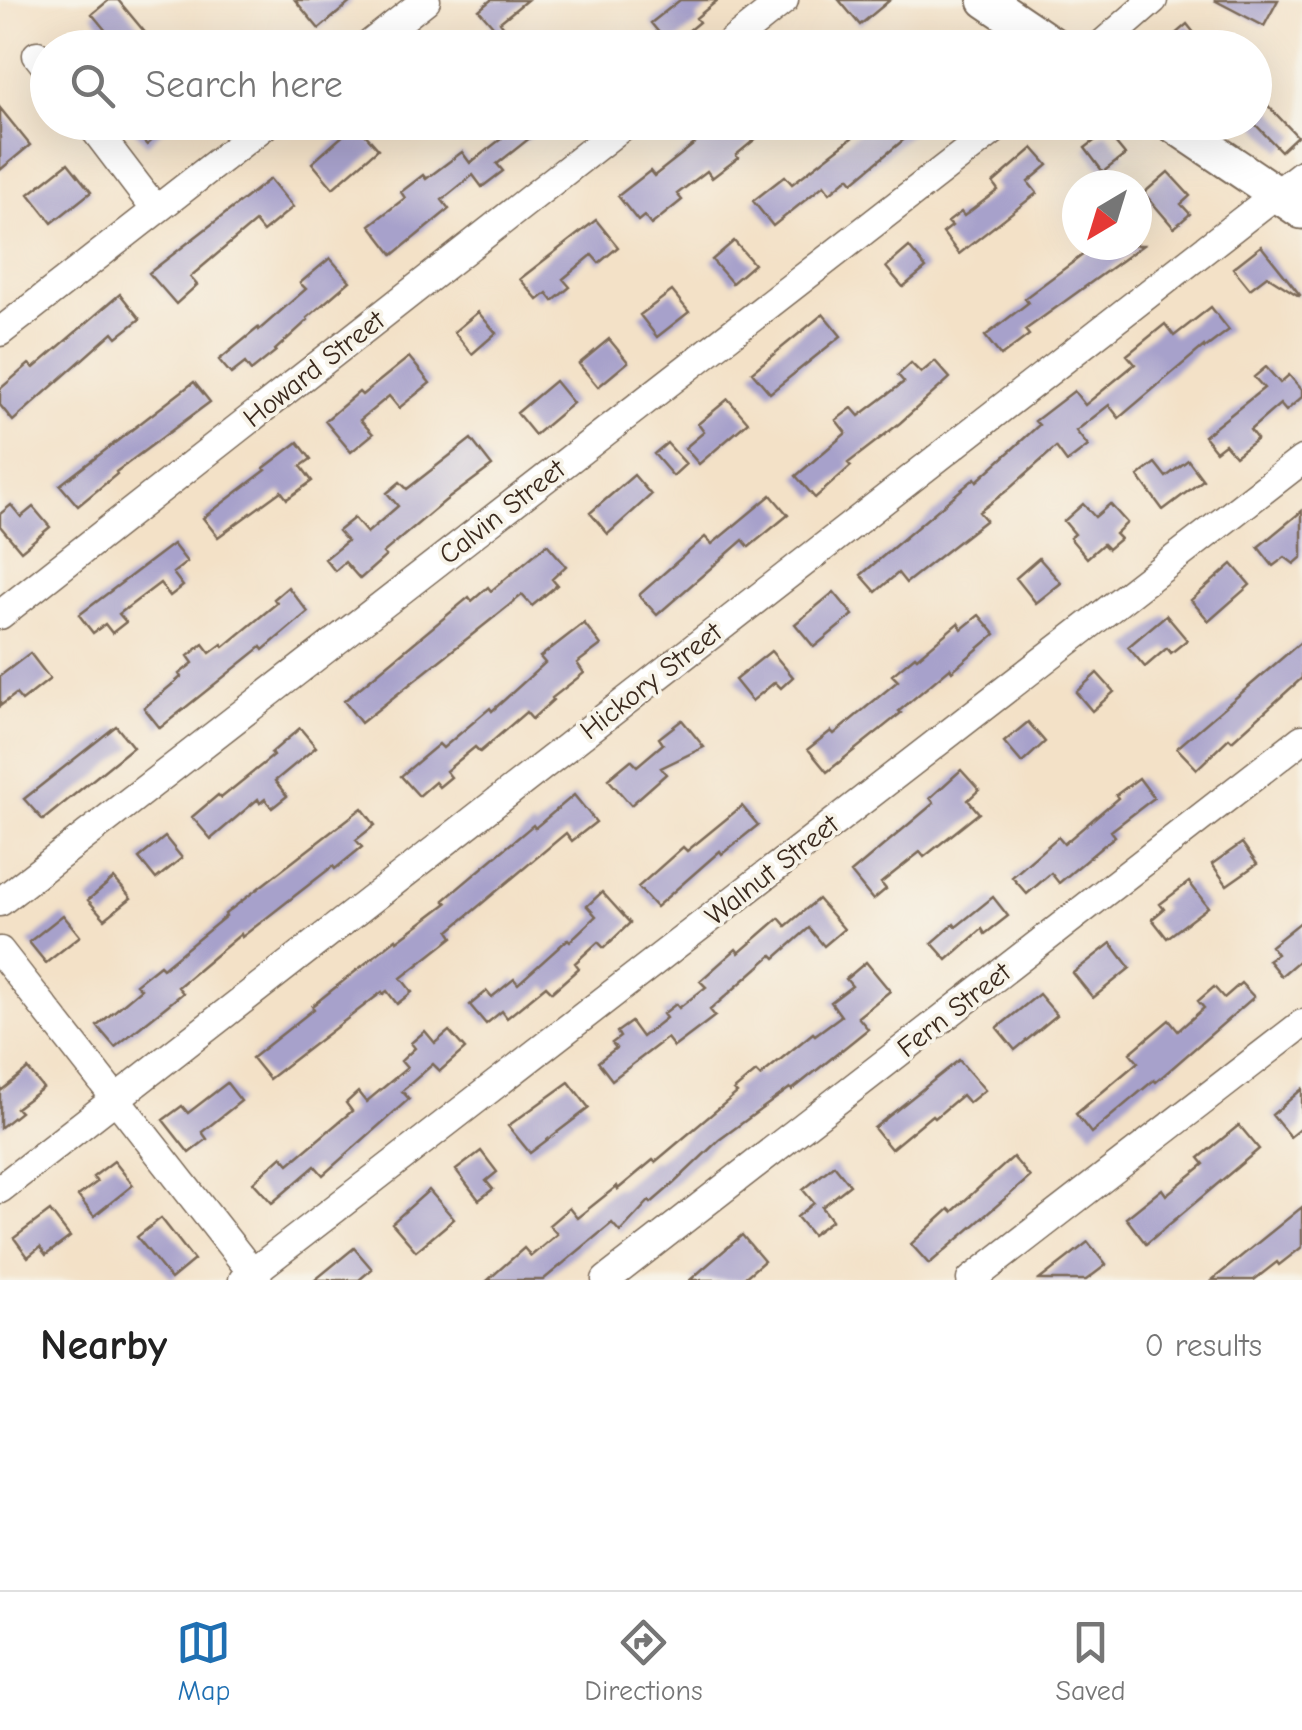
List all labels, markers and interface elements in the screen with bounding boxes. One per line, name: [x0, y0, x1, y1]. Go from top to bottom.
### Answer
search box: [30, 30, 1272, 140]
icon: search: [65, 58, 120, 113]
text: Search here: [145, 63, 343, 107]
north arrow: [1062, 170, 1152, 260]
street label: Howard Street: [237, 303, 392, 434]
street label: Calvin Street: [433, 452, 572, 571]
street label: Hickory Street: [574, 615, 729, 746]
street label: Walnut Street: [699, 807, 846, 932]
street label: Fern Street: [891, 955, 1018, 1064]
text: Nearby: [40, 1321, 167, 1370]
text: 0 results: [1145, 1327, 1262, 1364]
tab: Map: [176, 1615, 231, 1707]
tab: Directions: [584, 1615, 703, 1707]
tab: Saved: [1056, 1615, 1126, 1707]

